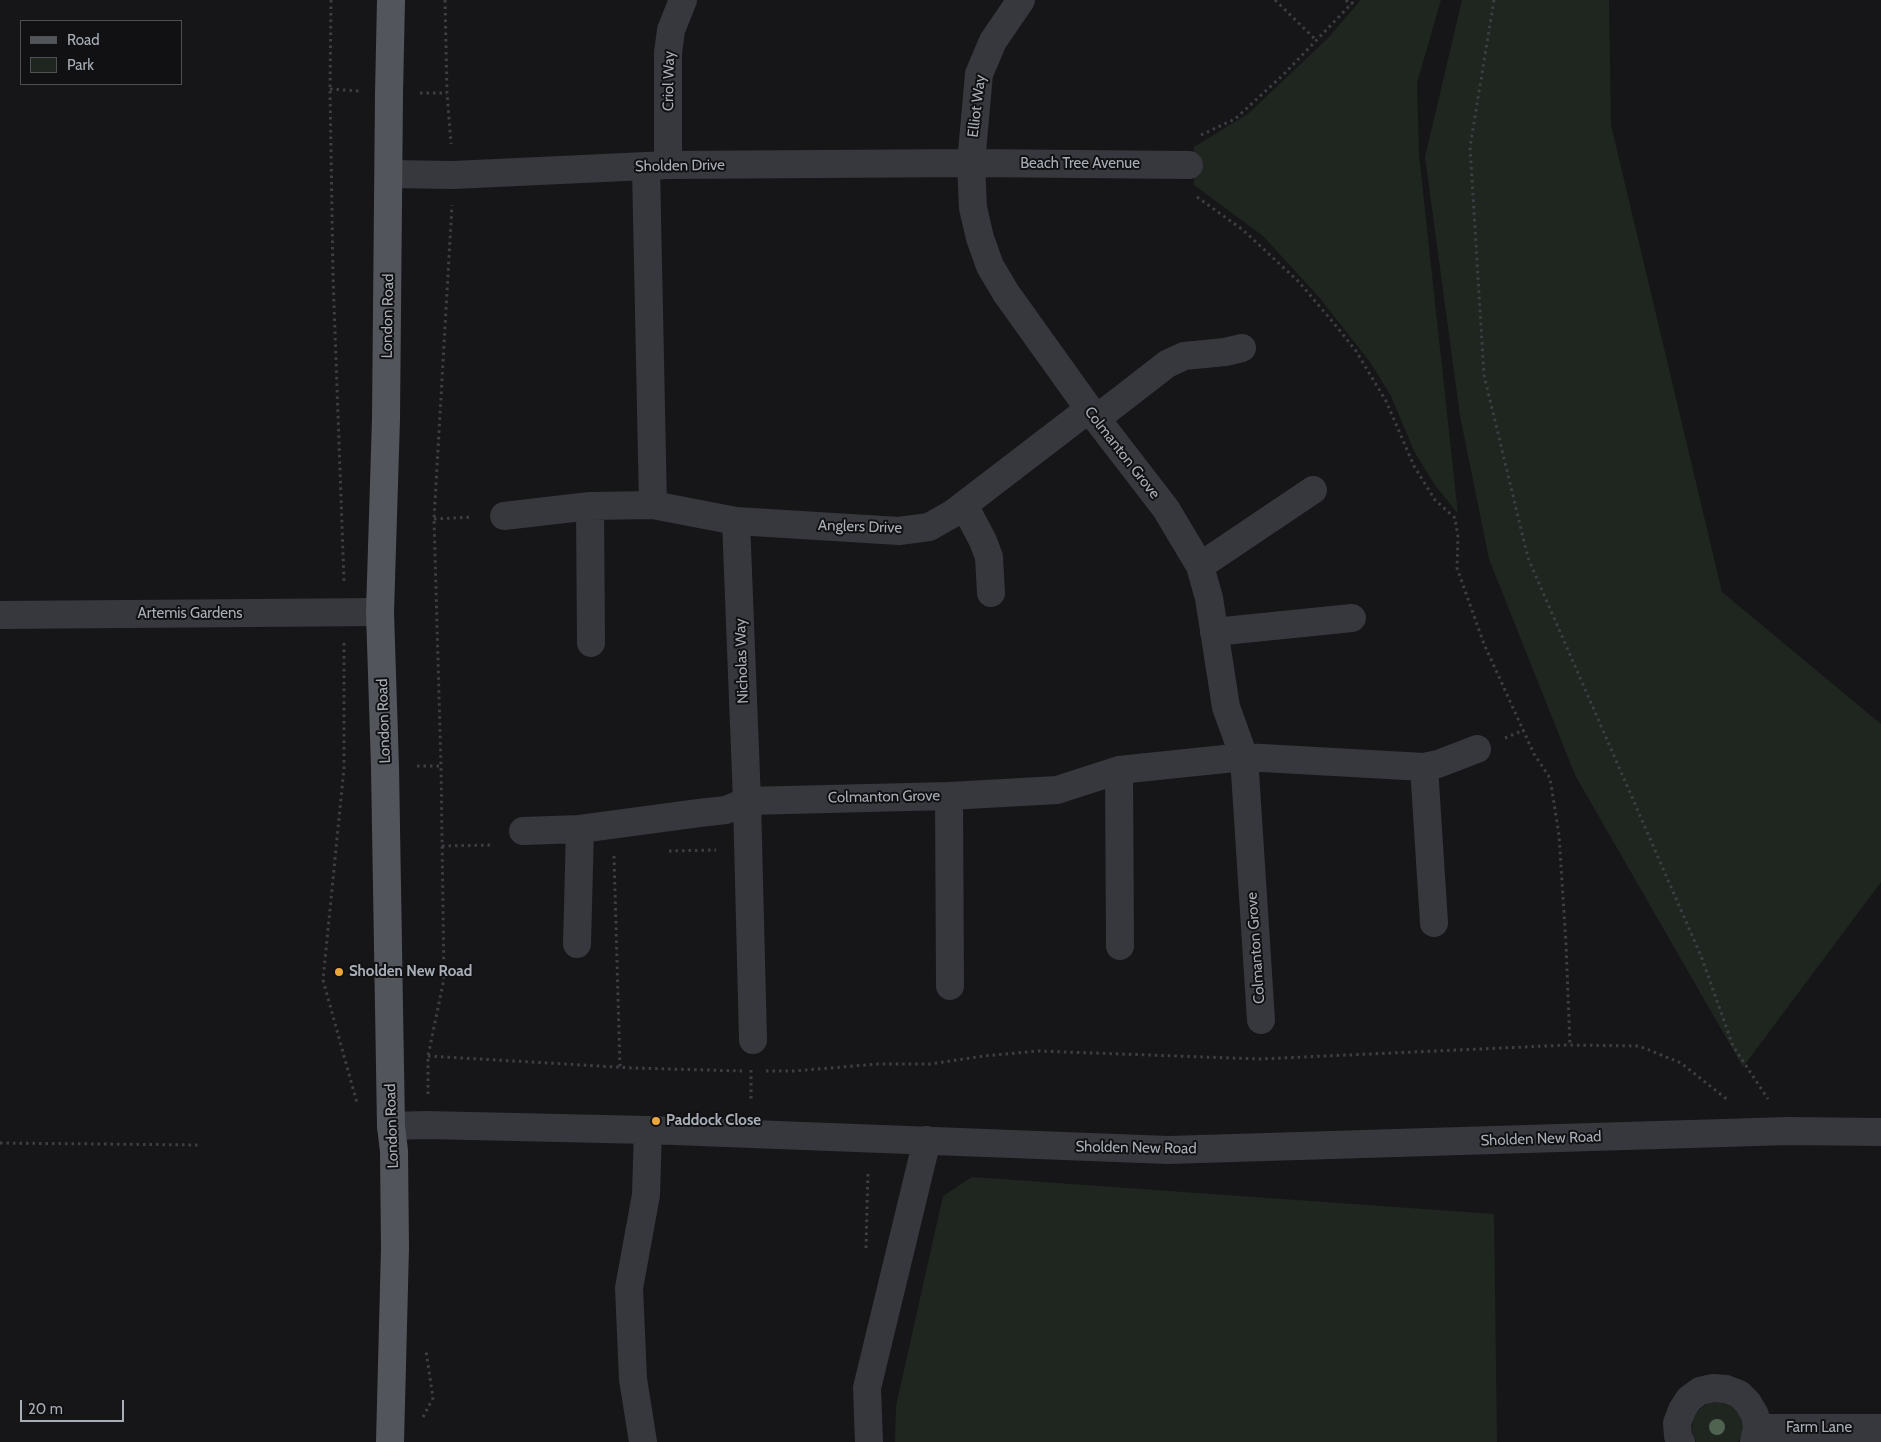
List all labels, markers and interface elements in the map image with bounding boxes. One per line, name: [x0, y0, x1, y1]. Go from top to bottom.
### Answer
legend: [20, 20, 182, 85]
text: Road: [67, 31, 100, 49]
street label: Criol Way: [659, 51, 679, 111]
text: Park: [67, 56, 94, 74]
street label: Elliot Way: [964, 74, 990, 138]
street label: Beach Tree Avenue: [1020, 155, 1140, 173]
street label: Sholden Drive: [635, 156, 725, 176]
street label: London Road: [378, 273, 398, 359]
street label: Colmanton Grove: [1080, 403, 1164, 503]
street label: Anglers Drive: [818, 517, 902, 537]
street label: Artemis Gardens: [138, 605, 242, 623]
street label: Nicholas Way: [732, 618, 752, 704]
street label: London Road: [374, 678, 394, 764]
street label: Colmanton Grove: [828, 787, 940, 807]
street label: Colmanton Grove: [1243, 891, 1269, 1005]
place label: Sholden New Road: [349, 963, 472, 981]
marker: Sholden New Road: [333, 966, 345, 978]
street label: London Road: [382, 1083, 402, 1169]
place label: Paddock Close: [666, 1112, 761, 1130]
marker: Paddock Close: [650, 1115, 662, 1127]
street label: Sholden New Road: [1480, 1128, 1602, 1150]
street label: Sholden New Road: [1075, 1138, 1197, 1158]
scale bar: [22, 1390, 126, 1422]
text: 20 m: [28, 1400, 63, 1418]
street label: Farm Lane: [1786, 1419, 1852, 1437]

